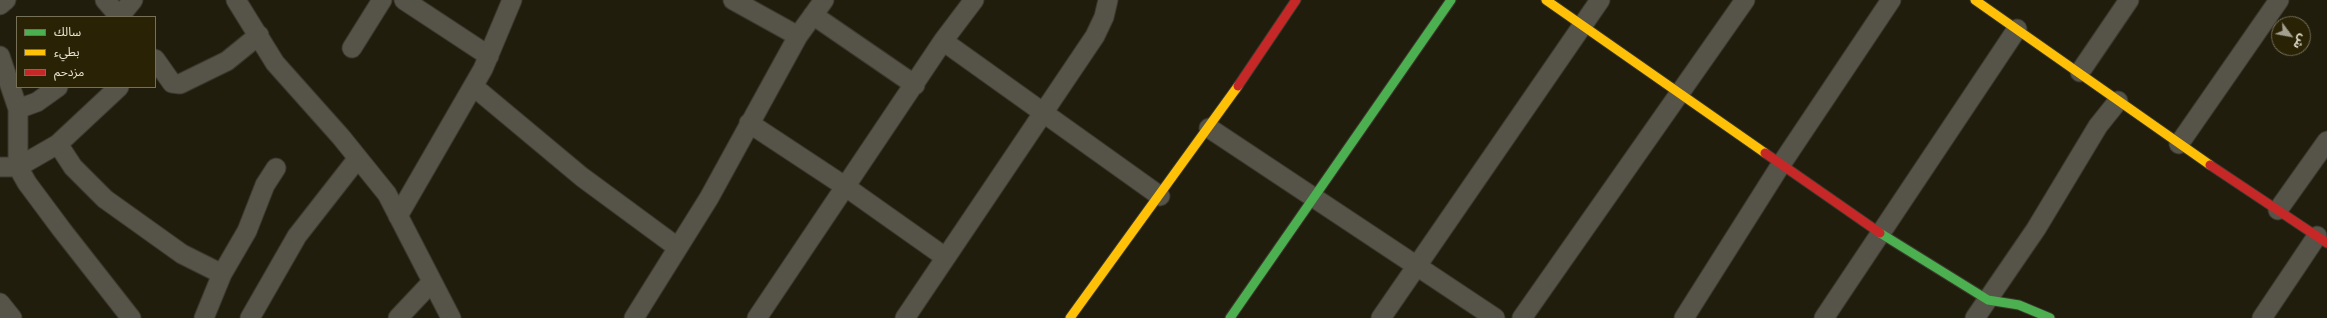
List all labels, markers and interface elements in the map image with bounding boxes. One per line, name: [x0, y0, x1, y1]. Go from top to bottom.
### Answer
legend: [16, 16, 156, 88]
north arrow: [2271, 16, 2311, 56]
text: سالك: [54, 25, 81, 39]
text: ش: [2291, 32, 2309, 51]
text: بطيء: [54, 45, 80, 59]
text: مزدحم: [54, 65, 84, 79]

